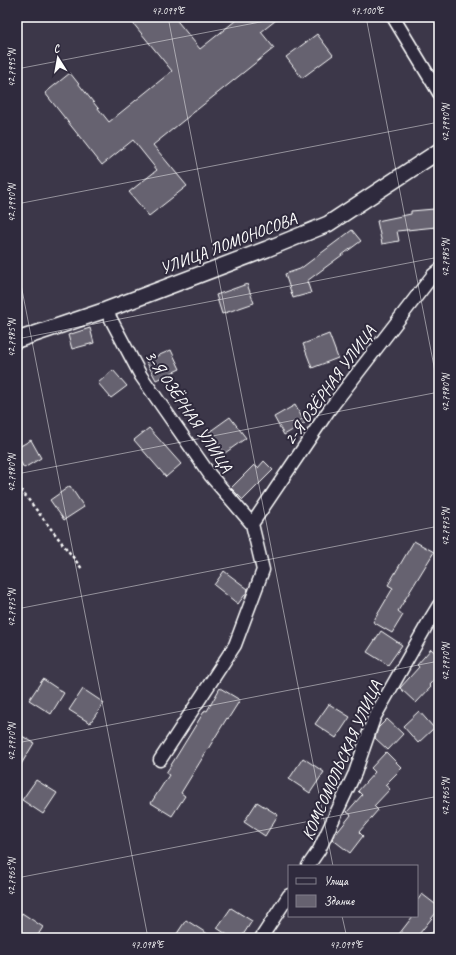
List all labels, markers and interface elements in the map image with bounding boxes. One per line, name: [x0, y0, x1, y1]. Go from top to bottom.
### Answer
text: 47.099°E: [152, 4, 186, 17]
text: 47.100°E: [351, 4, 385, 17]
north arrow: [38, 38, 78, 78]
text: С: [52, 40, 62, 56]
text: 42.7995°N: [5, 47, 18, 87]
text: 42.7990°N: [439, 102, 452, 142]
text: 42.7990°N: [5, 182, 18, 222]
street label: УЛИЦА ЛОМОНОСОВА: [157, 208, 300, 279]
text: 42.7985°N: [439, 237, 452, 277]
text: 42.7985°N: [5, 317, 18, 357]
street label: 2-Я ОЗЁРНАЯ УЛИЦА: [279, 321, 380, 449]
street label: 3-Я ОЗЁРНАЯ УЛИЦА: [140, 346, 237, 477]
text: 42.7980°N: [439, 372, 452, 412]
text: 42.7980°N: [5, 452, 18, 492]
text: 42.7975°N: [439, 506, 452, 546]
text: 42.7975°N: [5, 587, 18, 627]
text: 42.7970°N: [439, 641, 452, 681]
street label: КОМСОМОЛЬСКАЯ УЛИЦА: [297, 677, 386, 843]
text: 42.7970°N: [5, 721, 18, 761]
text: 42.7965°N: [439, 776, 452, 816]
text: 42.7965°N: [5, 856, 18, 896]
legend: [288, 865, 418, 917]
text: Улица: [324, 873, 349, 889]
text: Здание: [324, 893, 355, 909]
text: 47.098°E: [131, 938, 165, 951]
text: 47.099°E: [330, 938, 364, 951]

